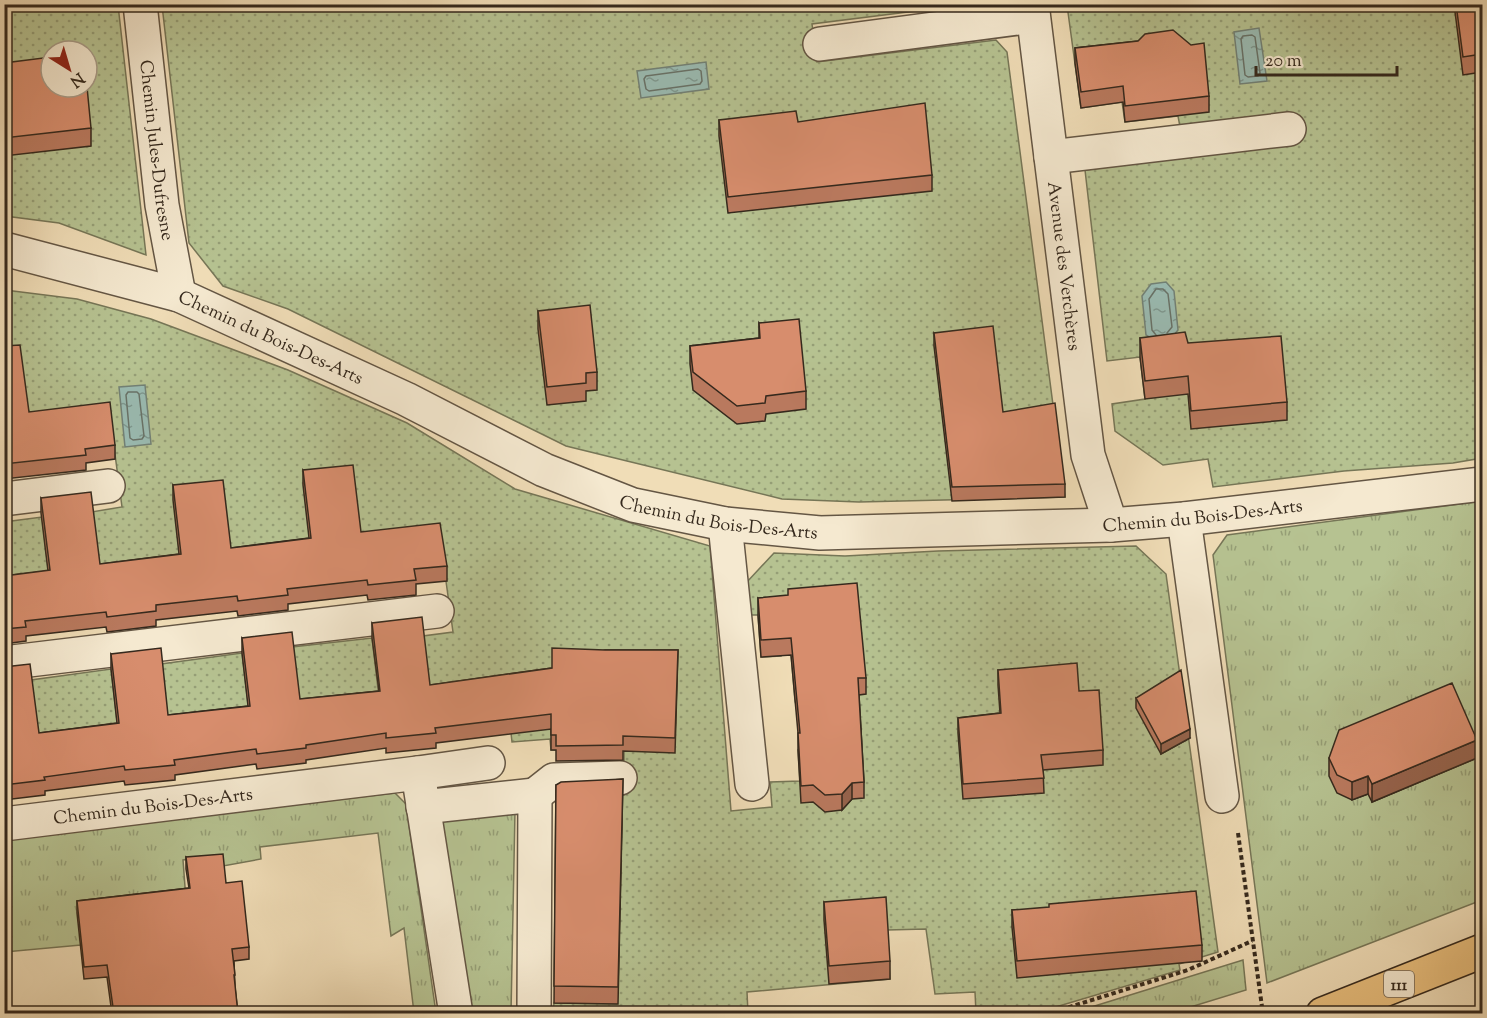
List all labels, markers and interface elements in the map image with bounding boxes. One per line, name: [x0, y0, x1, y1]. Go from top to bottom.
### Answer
north arrow: [39, 39, 99, 99]
scale bar: [1256, 39, 1397, 77]
text: 20 m: [1265, 49, 1302, 75]
street label: Chemin Jules-Dufresne: [131, 59, 179, 243]
text: N: [64, 66, 89, 92]
street label: Avenue des Verchères: [1039, 180, 1086, 352]
street label: Chemin du Bois-Des-Arts: [173, 285, 367, 393]
street label: Chemin du Bois-Des-Arts: [615, 490, 819, 548]
street label: Chemin du Bois-Des-Arts: [1102, 494, 1304, 540]
street label: Chemin du Bois-Des-Arts: [52, 782, 254, 833]
road number: 111: [1384, 971, 1414, 997]

